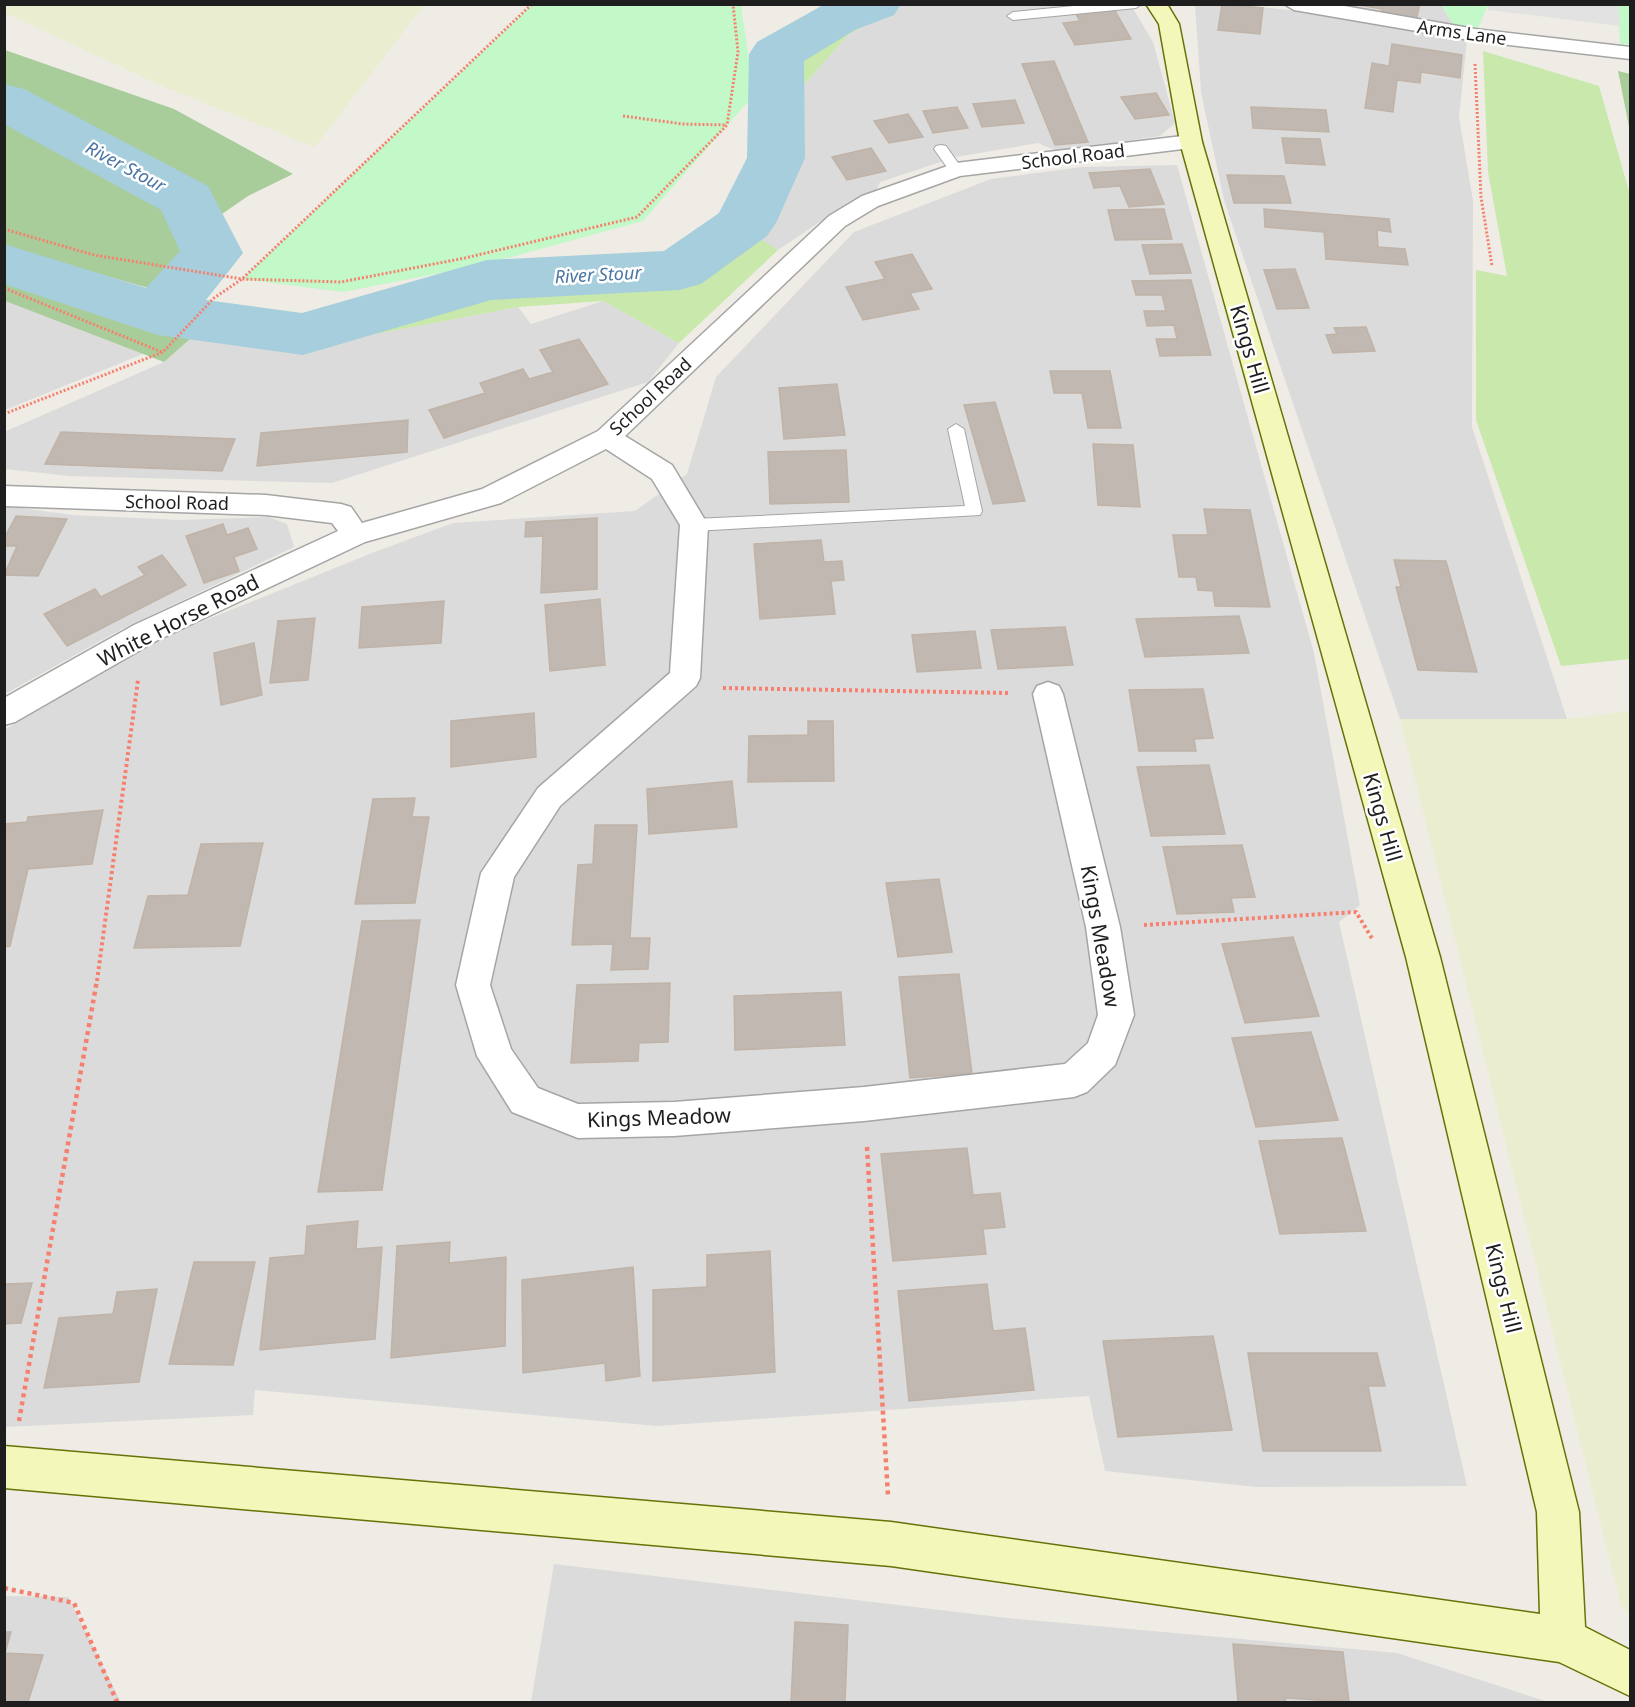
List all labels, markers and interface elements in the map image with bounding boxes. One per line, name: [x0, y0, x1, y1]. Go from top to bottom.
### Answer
street label: Arms Lane: [1416, 14, 1508, 50]
water label: River Stour: [82, 135, 171, 197]
street label: School Road: [1020, 138, 1126, 174]
water label: River Stour: [554, 260, 643, 288]
street label: Kings Hill: [1224, 301, 1276, 397]
street label: School Road: [604, 352, 696, 440]
street label: School Road: [125, 489, 229, 515]
street label: White Horse Road: [93, 567, 263, 673]
street label: Kings Hill: [1357, 769, 1409, 865]
street label: Kings Meadow: [1075, 863, 1127, 1010]
street label: Kings Meadow: [586, 1100, 732, 1134]
street label: Kings Hill: [1479, 1240, 1529, 1336]

